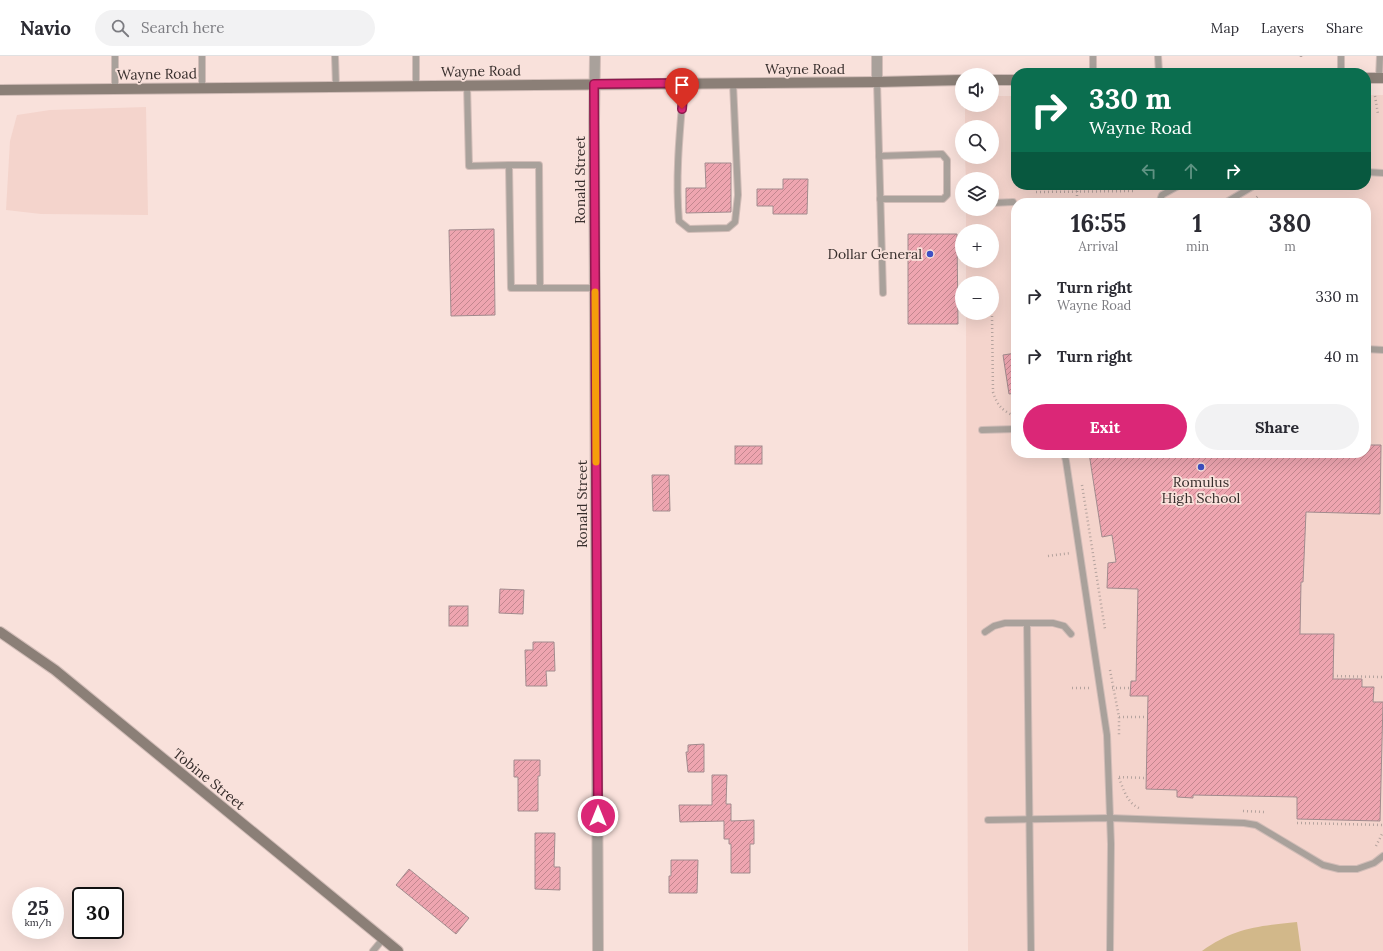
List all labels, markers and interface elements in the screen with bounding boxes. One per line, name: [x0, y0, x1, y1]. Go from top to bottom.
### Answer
search box: [95, 10, 375, 46]
text: Navio: [20, 16, 71, 40]
icon: search: [109, 17, 131, 39]
text: Search here: [141, 18, 224, 37]
text: Map: [1211, 19, 1239, 37]
text: Layers: [1261, 19, 1304, 37]
text: Share: [1326, 19, 1363, 37]
street label: Wayne Road: [765, 60, 845, 78]
street label: Wayne Road: [441, 61, 521, 81]
street label: Wayne Road: [117, 64, 197, 84]
pin: [665, 68, 699, 109]
map controls: [955, 68, 999, 320]
button: sound: [955, 68, 999, 112]
icon: arrive: [671, 74, 693, 96]
text: 330 m: [1089, 81, 1171, 117]
icon: right: [1023, 84, 1075, 136]
text: Wayne Road: [1089, 116, 1192, 139]
button: search: [955, 120, 999, 164]
street label: Ronald Street: [571, 135, 589, 224]
icon: left: [1138, 160, 1160, 182]
icon: ahead: [1180, 160, 1202, 182]
icon: right: [1222, 160, 1244, 182]
button: layers: [955, 172, 999, 216]
text: 16:55: [1071, 208, 1126, 239]
text: 1: [1193, 208, 1202, 239]
text: 380: [1269, 208, 1311, 239]
button: +: [955, 224, 999, 268]
text: Arrival: [1079, 238, 1118, 255]
text: min: [1186, 238, 1209, 255]
text: m: [1284, 238, 1296, 255]
place label: Dollar General: [827, 245, 922, 263]
marker: Dollar General: [925, 249, 935, 259]
button: −: [955, 276, 999, 320]
text: Turn right: [1057, 278, 1133, 297]
icon: right: [1023, 285, 1045, 307]
text: 330 m: [1316, 287, 1359, 306]
text: Wayne Road: [1057, 297, 1131, 314]
icon: right: [1023, 345, 1045, 367]
text: Turn right: [1057, 347, 1133, 366]
text: 40 m: [1324, 347, 1359, 366]
button: Exit: [1023, 404, 1187, 450]
button: Share: [1195, 404, 1359, 450]
street label: Ronald Street: [573, 459, 591, 548]
marker: Romulus High School: [1196, 462, 1206, 472]
place label: Romulus High School: [1162, 473, 1241, 507]
street label: Tobine Street: [169, 744, 249, 814]
position arrow: [577, 795, 619, 837]
speed limit sign: 30: [72, 887, 124, 939]
text: 25: [27, 895, 49, 920]
text: km/h: [24, 916, 52, 929]

